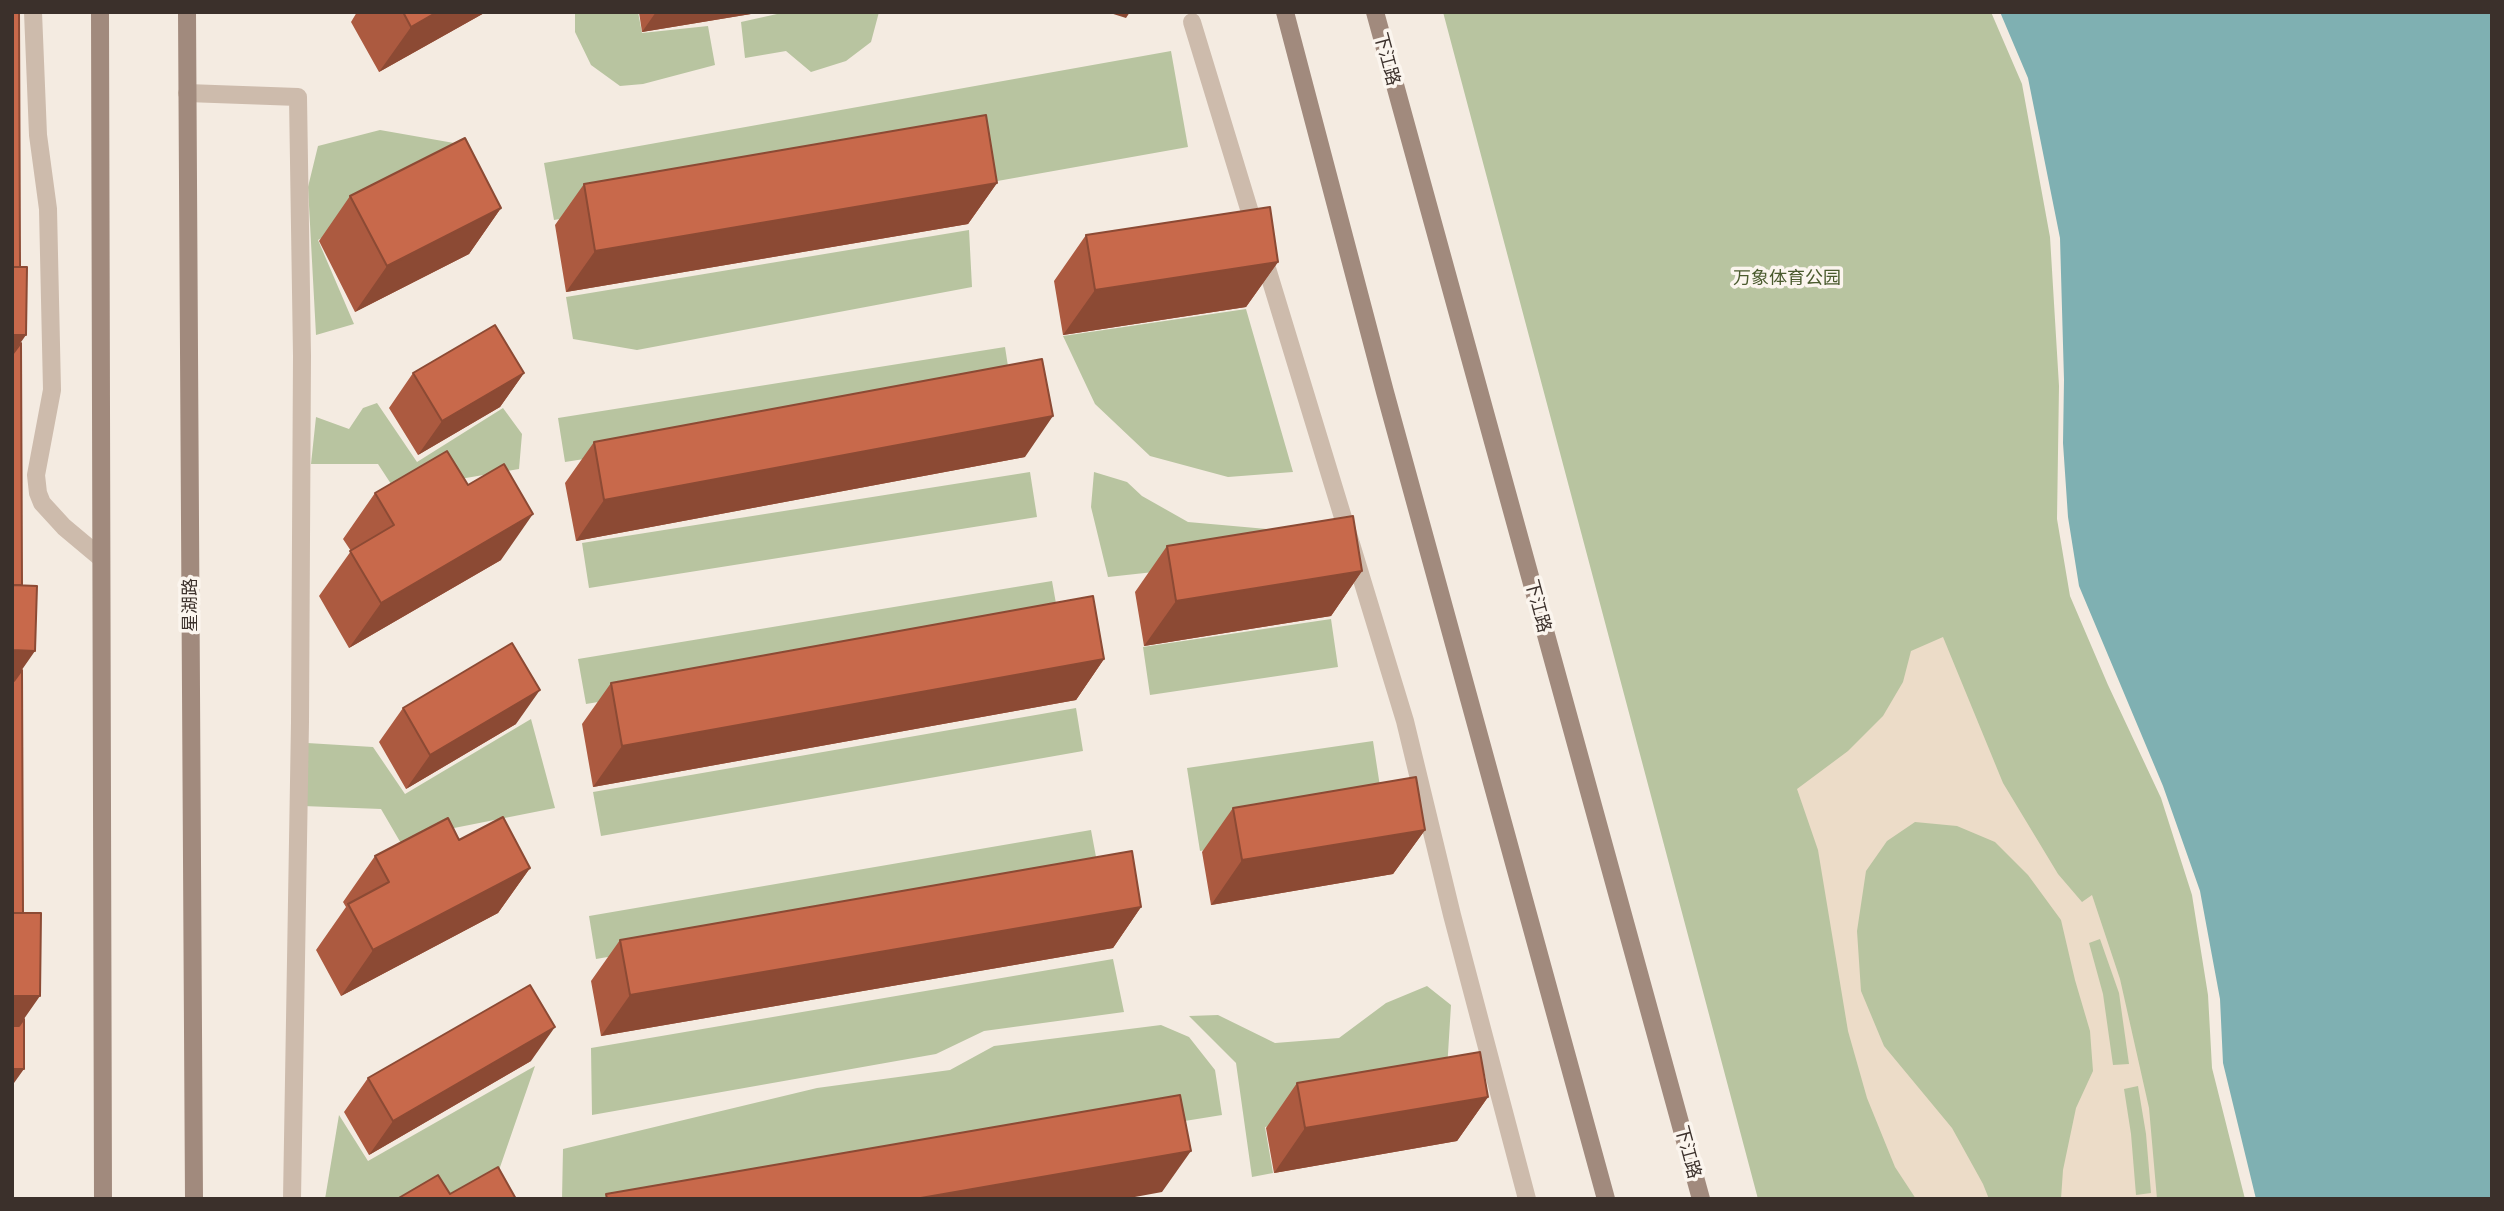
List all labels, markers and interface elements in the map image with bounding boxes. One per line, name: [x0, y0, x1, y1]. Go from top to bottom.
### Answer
street label: 下江路: [1370, 30, 1404, 88]
park label: 万象体育公园: [1733, 267, 1841, 289]
street label: 下江路: [1521, 577, 1555, 635]
street label: 星湖路: [179, 578, 201, 632]
street label: 下江路: [1671, 1123, 1705, 1181]

